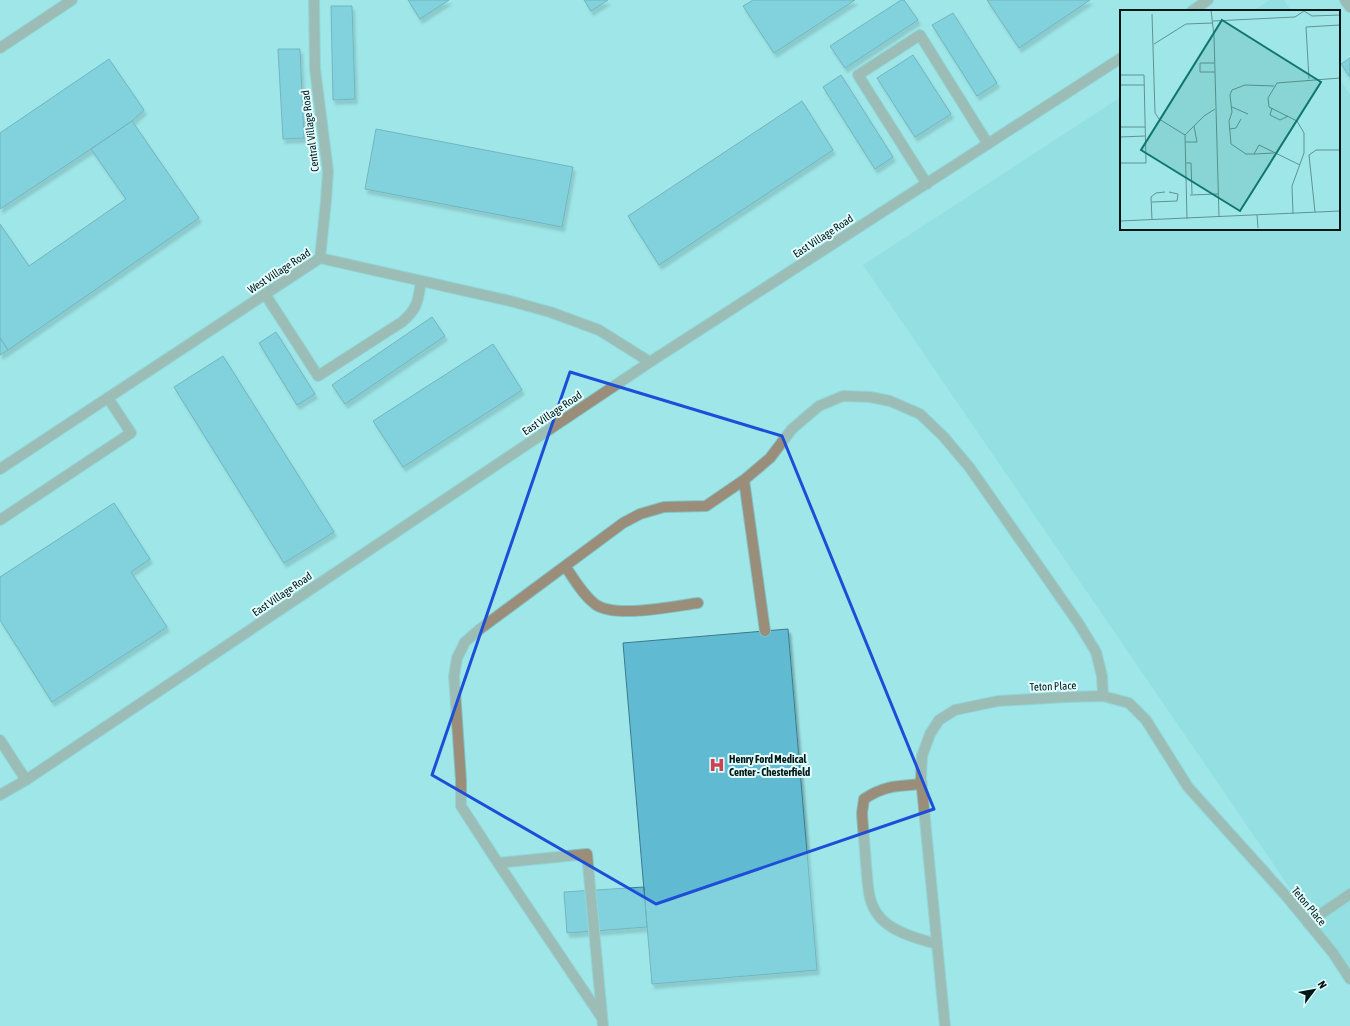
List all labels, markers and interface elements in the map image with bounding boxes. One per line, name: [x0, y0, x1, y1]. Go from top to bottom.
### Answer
inset map: [1120, 10, 1340, 230]
street label: Central Village Road: [299, 90, 321, 172]
street label: East Village Road: [791, 212, 855, 260]
street label: West Village Road: [246, 246, 312, 296]
street label: East Village Road: [520, 389, 584, 437]
street label: East Village Road: [250, 570, 314, 618]
street label: Teton Place: [1029, 679, 1077, 693]
place label: Henry Ford Medical Center - Chesterfield: [729, 753, 810, 778]
hospital icon: Henry Ford Medical Center - Chesterfield: [708, 756, 726, 774]
street label: Teton Place: [1289, 884, 1329, 928]
north arrow: [1294, 970, 1334, 1010]
text: N: [1316, 979, 1329, 991]

